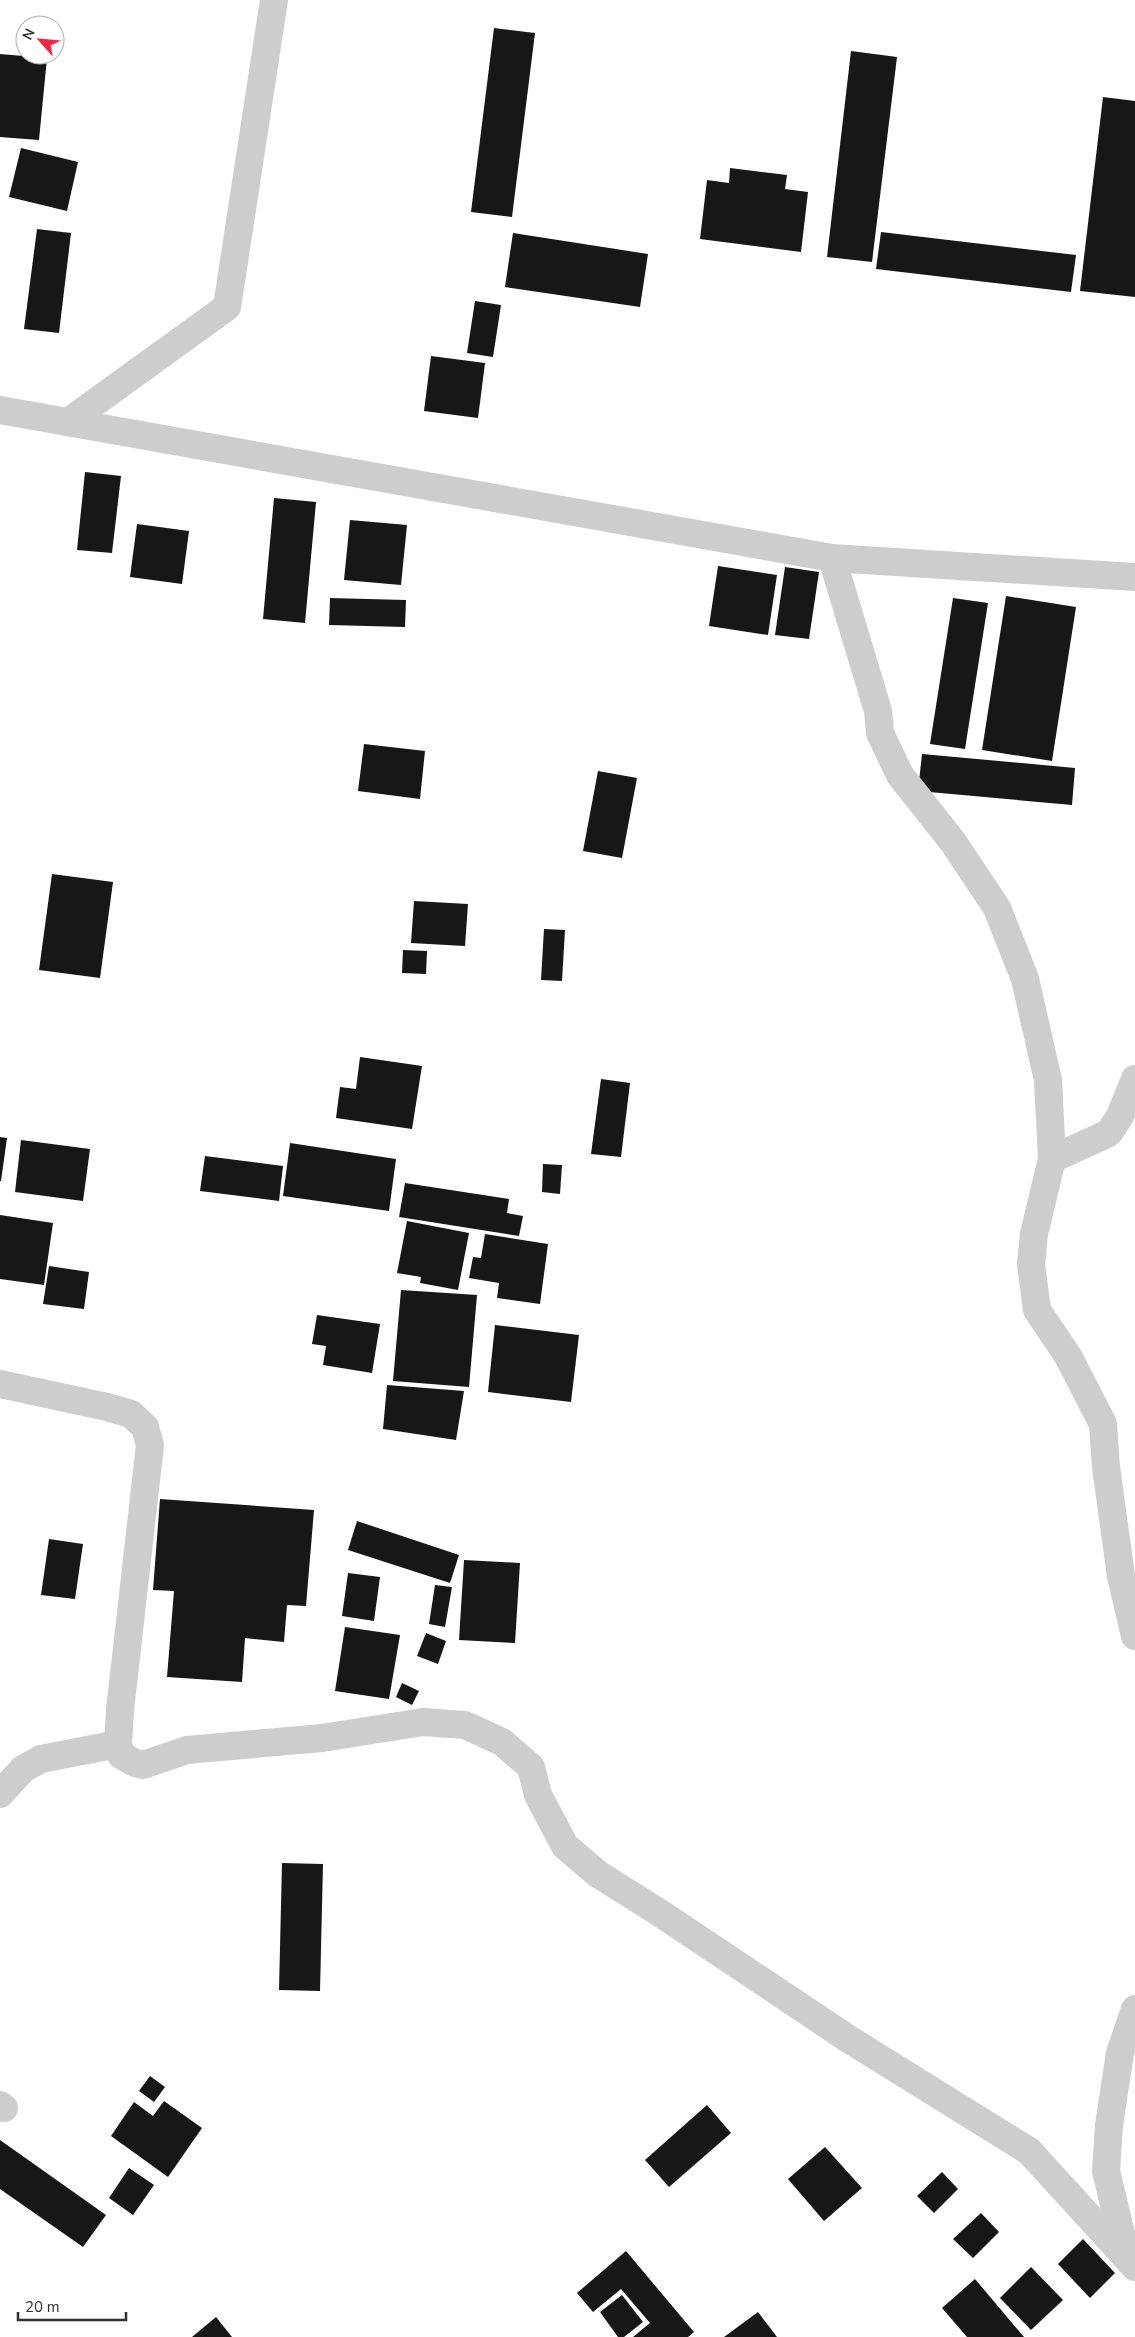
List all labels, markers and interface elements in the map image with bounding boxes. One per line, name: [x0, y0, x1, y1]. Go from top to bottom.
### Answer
north arrow: [15, 15, 65, 65]
text: N: [18, 25, 40, 43]
scale bar: [18, 2290, 125, 2322]
text: 20 m: [25, 2297, 60, 2317]

